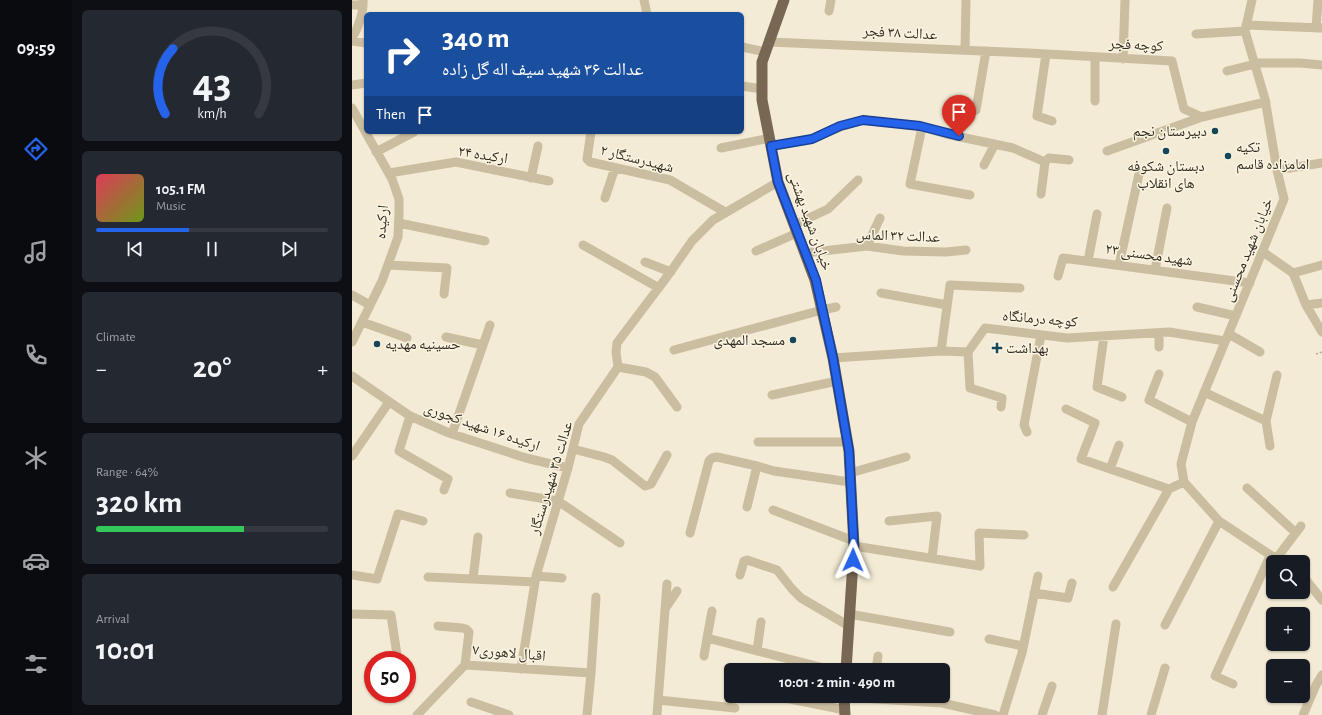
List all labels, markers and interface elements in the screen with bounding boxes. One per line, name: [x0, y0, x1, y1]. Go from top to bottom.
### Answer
street label: عدالت ۳۸ فجر: [861, 24, 938, 43]
text: 340 m: [442, 25, 510, 53]
icon: right: [376, 28, 428, 80]
street label: کوچه فجر: [1107, 36, 1164, 55]
text: 09:59: [17, 40, 55, 58]
text: عدالت ۳۶ شهید سیف اله گل زاده: [442, 61, 644, 79]
text: 43: [193, 63, 231, 104]
pin: [942, 95, 976, 136]
icon: arrive: [948, 101, 970, 123]
icon: arrive: [414, 104, 436, 126]
text: km/h: [197, 106, 227, 120]
text: Then: [376, 107, 406, 122]
place label: دبیرستان نجم: [1133, 124, 1207, 141]
marker: دبیرستان نجم: [1210, 126, 1220, 136]
icon: directions: [22, 135, 50, 163]
place label: تکیه امامزاده قاسم: [1236, 140, 1309, 174]
street label: شهیدرستگار ۲: [599, 143, 675, 176]
street label: ارکیده ۲۴: [457, 144, 509, 167]
marker: دبستان شکوفه های انقلاب: [1161, 146, 1171, 156]
marker: تکیه امامزاده قاسم: [1223, 151, 1233, 161]
place label: دبستان شکوفه های انقلاب: [1127, 159, 1205, 193]
street label: خیابان شهید بهشتی: [783, 170, 835, 274]
text: 105.1 FM: [156, 182, 205, 197]
street label: خیابان شهید محسنی: [1220, 196, 1278, 305]
text: Music: [156, 200, 186, 213]
street label: ارکیده: [373, 204, 392, 240]
street label: عدالت ۳۲ الماس: [856, 227, 941, 247]
icon: music: [22, 238, 50, 266]
icon: previous: [124, 238, 146, 260]
icon: pause: [201, 238, 223, 260]
icon: next: [278, 238, 300, 260]
street label: شهید محسنی ۲۳: [1104, 241, 1194, 271]
street label: کوچه درمانگاه: [1002, 308, 1078, 331]
text: Climate: [96, 331, 135, 344]
place label: مسجد المهدی: [714, 333, 785, 350]
marker: مسجد المهدی: [788, 335, 798, 345]
place label: حسینیه مهدیه: [385, 337, 461, 353]
marker: حسینیه مهدیه: [372, 339, 382, 349]
icon: phone: [22, 341, 50, 369]
place label: بهداشت: [1006, 341, 1049, 357]
marker: بهداشت: [991, 342, 1003, 354]
text: 20°: [193, 353, 231, 383]
text: −: [96, 358, 107, 380]
text: +: [317, 358, 328, 380]
street label: ارکیده ۱۶ شهید کجوری: [421, 400, 542, 456]
street label: عدالت ۳۵ شهیدرستگار: [526, 419, 576, 538]
icon: climate: [22, 444, 50, 472]
text: Range · 64%: [96, 466, 158, 479]
text: 320 km: [96, 488, 182, 518]
position arrow: [832, 539, 874, 581]
icon: car: [22, 547, 50, 575]
map controls: [1266, 555, 1310, 703]
button: search: [1266, 555, 1310, 599]
button: +: [1266, 607, 1310, 651]
text: Arrival: [96, 613, 129, 626]
text: 10:01: [96, 635, 156, 665]
street label: اقبال لاهوری۷: [471, 642, 546, 666]
icon: filters: [22, 650, 50, 678]
speed limit sign: 50: [364, 651, 416, 703]
button: −: [1266, 659, 1310, 703]
text: 10:01 · 2 min · 490 m: [779, 675, 895, 690]

